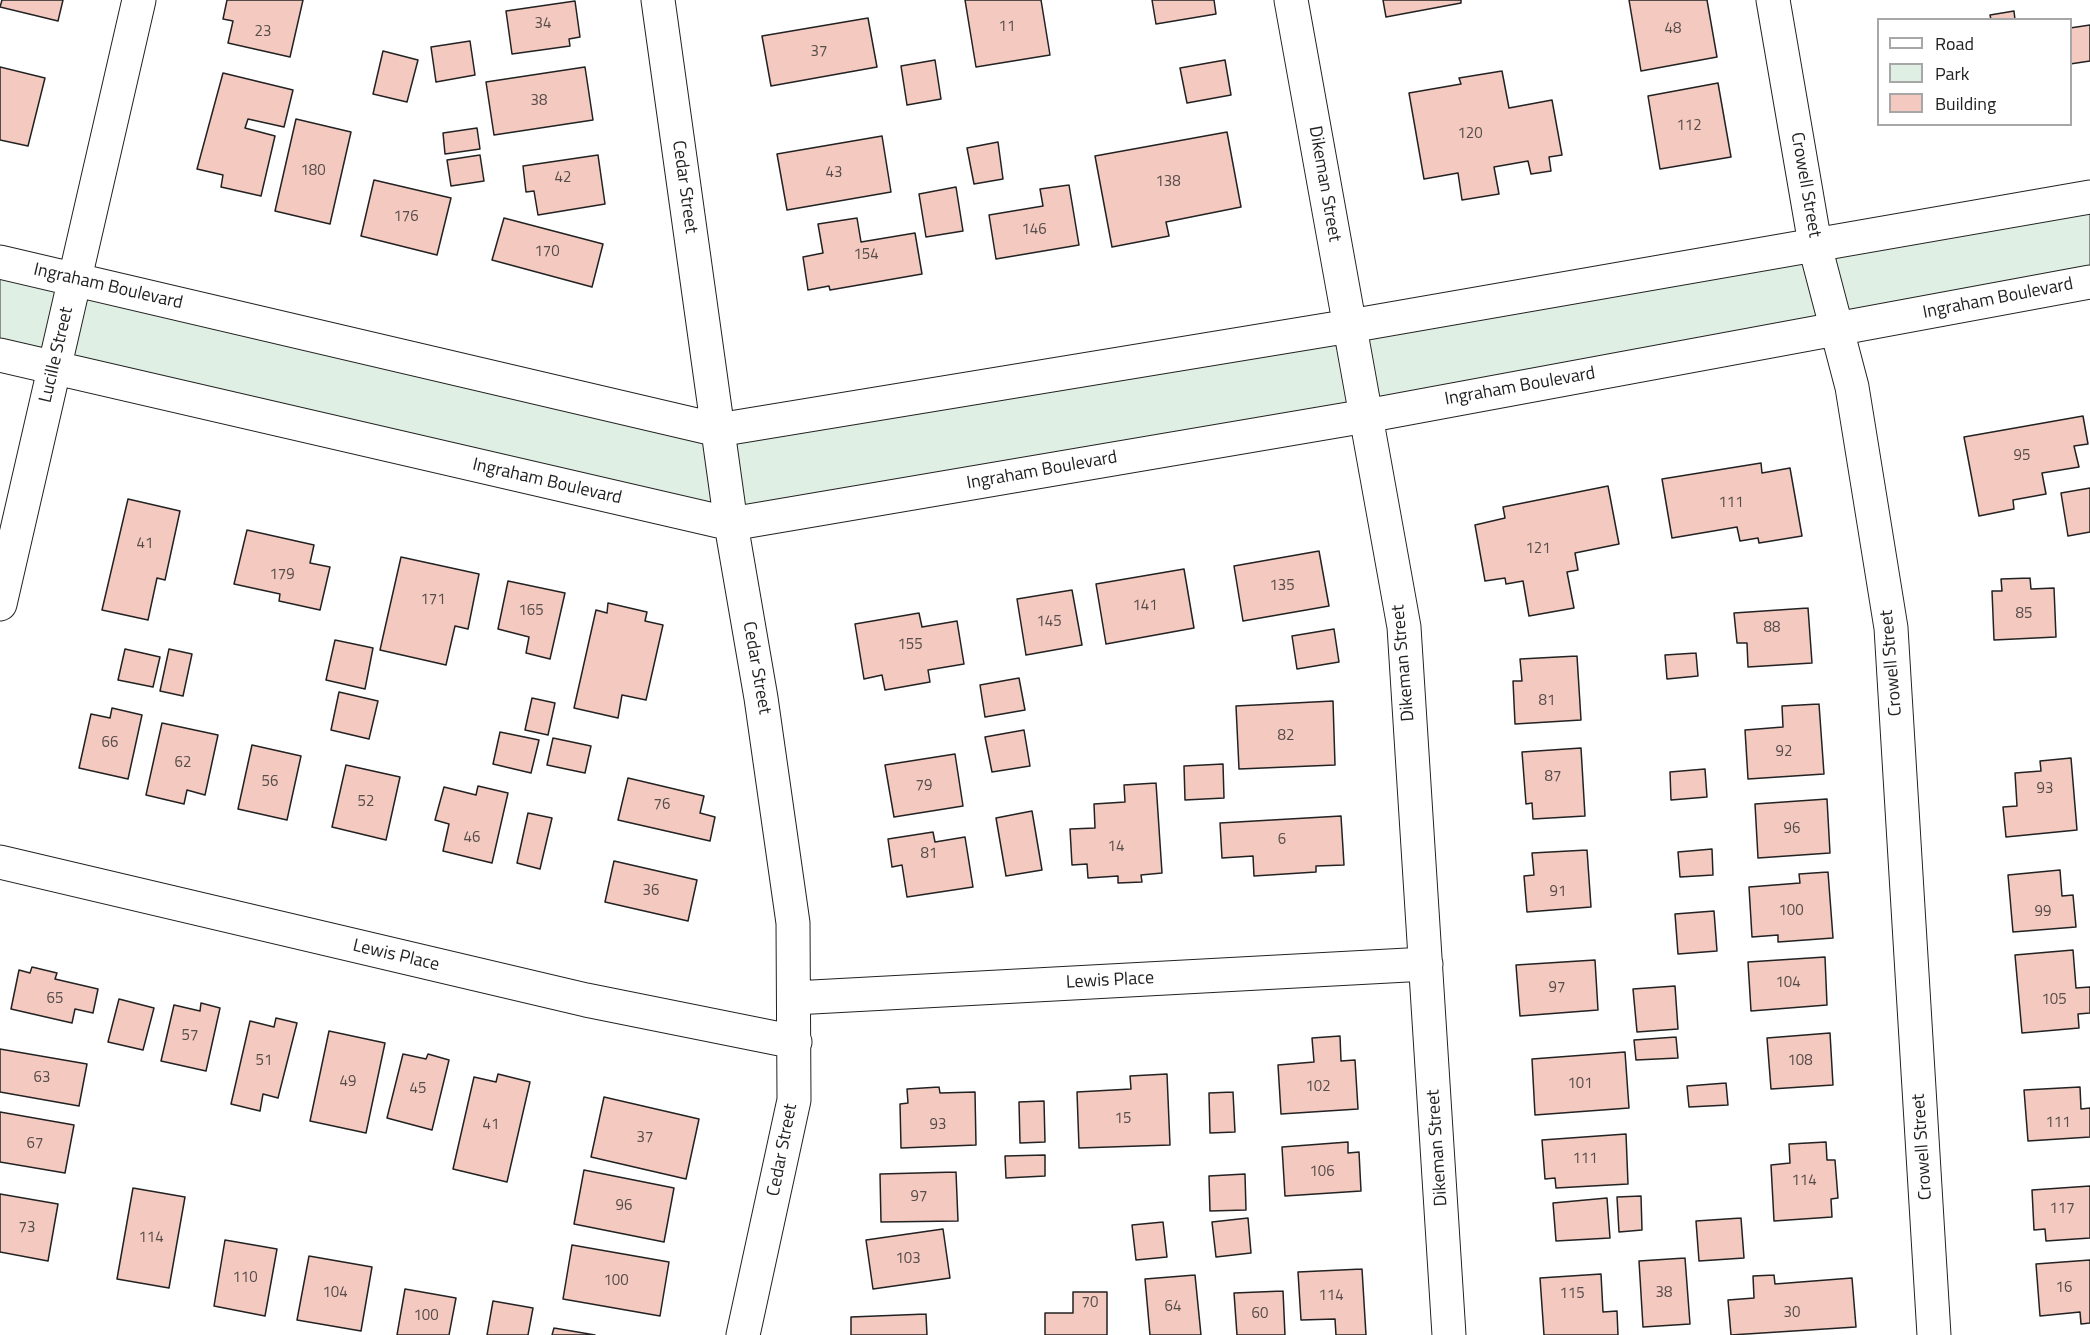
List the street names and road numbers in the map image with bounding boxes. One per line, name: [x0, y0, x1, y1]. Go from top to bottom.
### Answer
street label: Dikeman Street: [1303, 124, 1345, 244]
street label: Crowell Street: [1785, 131, 1825, 239]
street label: Cedar Street: [667, 139, 701, 235]
street label: Ingraham Boulevard: [31, 259, 185, 315]
street label: Ingraham Boulevard: [1921, 274, 2075, 324]
street label: Lucille Street: [35, 305, 79, 405]
street label: Ingraham Boulevard: [1443, 363, 1597, 411]
street label: Ingraham Boulevard: [965, 447, 1119, 495]
street label: Ingraham Boulevard: [470, 454, 624, 510]
street label: Dikeman Street: [1388, 604, 1420, 722]
street label: Crowell Street: [1877, 609, 1907, 717]
street label: Cedar Street: [737, 620, 775, 716]
street label: Lewis Place: [351, 936, 441, 976]
street label: Lewis Place: [1065, 968, 1155, 994]
street label: Dikeman Street: [1423, 1089, 1453, 1207]
street label: Crowell Street: [1909, 1093, 1937, 1201]
street label: Cedar Street: [763, 1102, 803, 1198]

